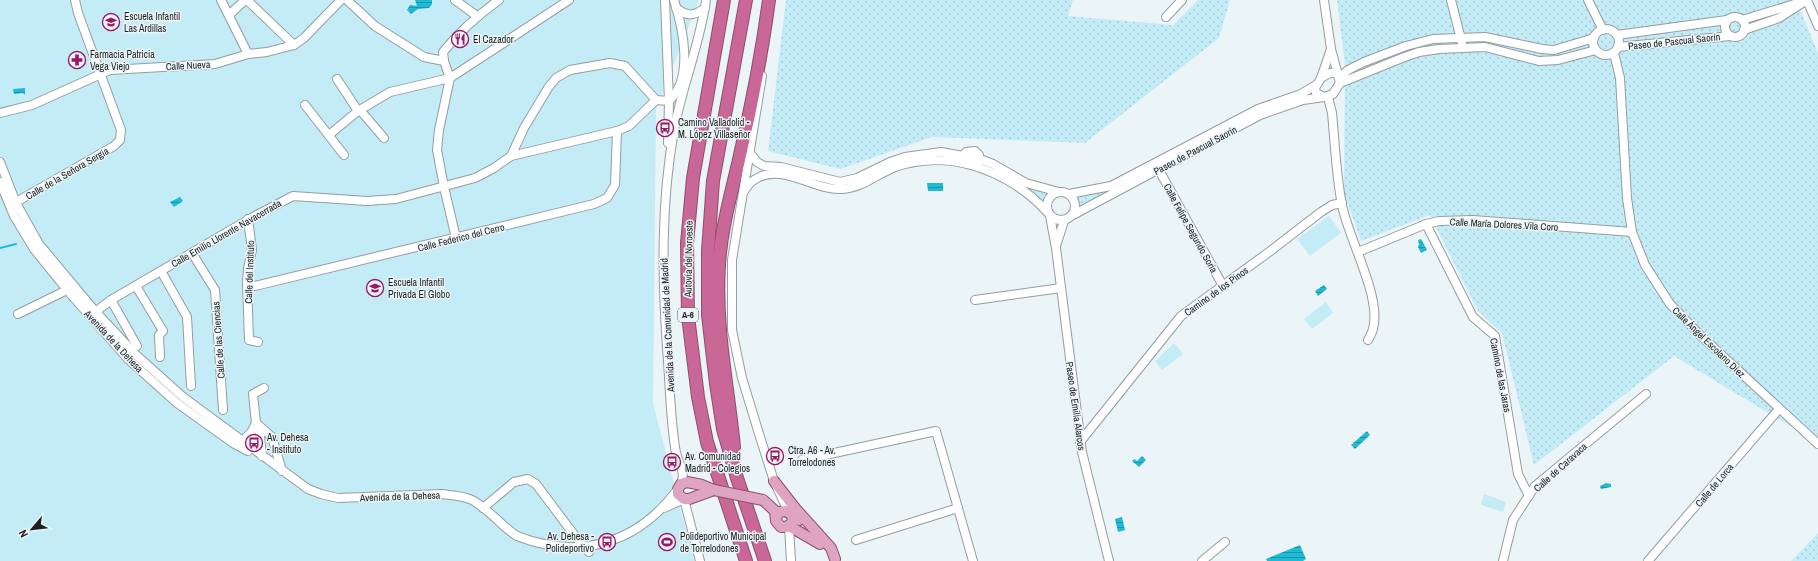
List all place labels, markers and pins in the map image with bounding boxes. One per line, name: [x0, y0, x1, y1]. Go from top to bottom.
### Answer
place label: Escuela Infantil Las Ardillas: [124, 10, 180, 35]
school or university icon: Escuela Infantil Las Ardillas: [101, 12, 121, 32]
restaurant icon: El Cazador: [450, 29, 470, 49]
place label: El Cazador: [473, 33, 514, 46]
place label: Farmacia Patricia Vega Viejo: [90, 48, 155, 73]
pharmacy icon: Farmacia Patricia Vega Viejo: [67, 50, 87, 70]
place label: Camino Valladolid - M. López Villaseñor: [678, 116, 751, 141]
bus stop icon: Camino Valladolid - M. López Villaseñor: [655, 118, 675, 138]
place label: Escuela Infantil Privada El Globo: [388, 276, 450, 301]
school or university icon: Escuela Infantil Privada El Globo: [365, 278, 385, 298]
place label: Av. Dehesa - Instituto: [266, 431, 309, 456]
bus stop icon: Av. Dehesa - Instituto: [244, 433, 264, 453]
place label: Ctra. A6 - Av. Torrelodones: [788, 444, 836, 469]
bus stop icon: Ctra. A6 - Av. Torrelodones: [765, 446, 785, 466]
place label: Av. Comunidad Madrid - Colegios: [684, 450, 750, 475]
bus stop icon: Av. Comunidad Madrid - Colegios: [662, 452, 682, 472]
place label: Av. Dehesa - Polideportivo: [546, 530, 594, 555]
place label: Polideportivo Municipal de Torrelodones: [680, 530, 766, 555]
bus stop icon: Av. Dehesa - Polideportivo: [597, 532, 617, 552]
sports icon: Polideportivo Municipal de Torrelodones: [657, 532, 677, 552]

